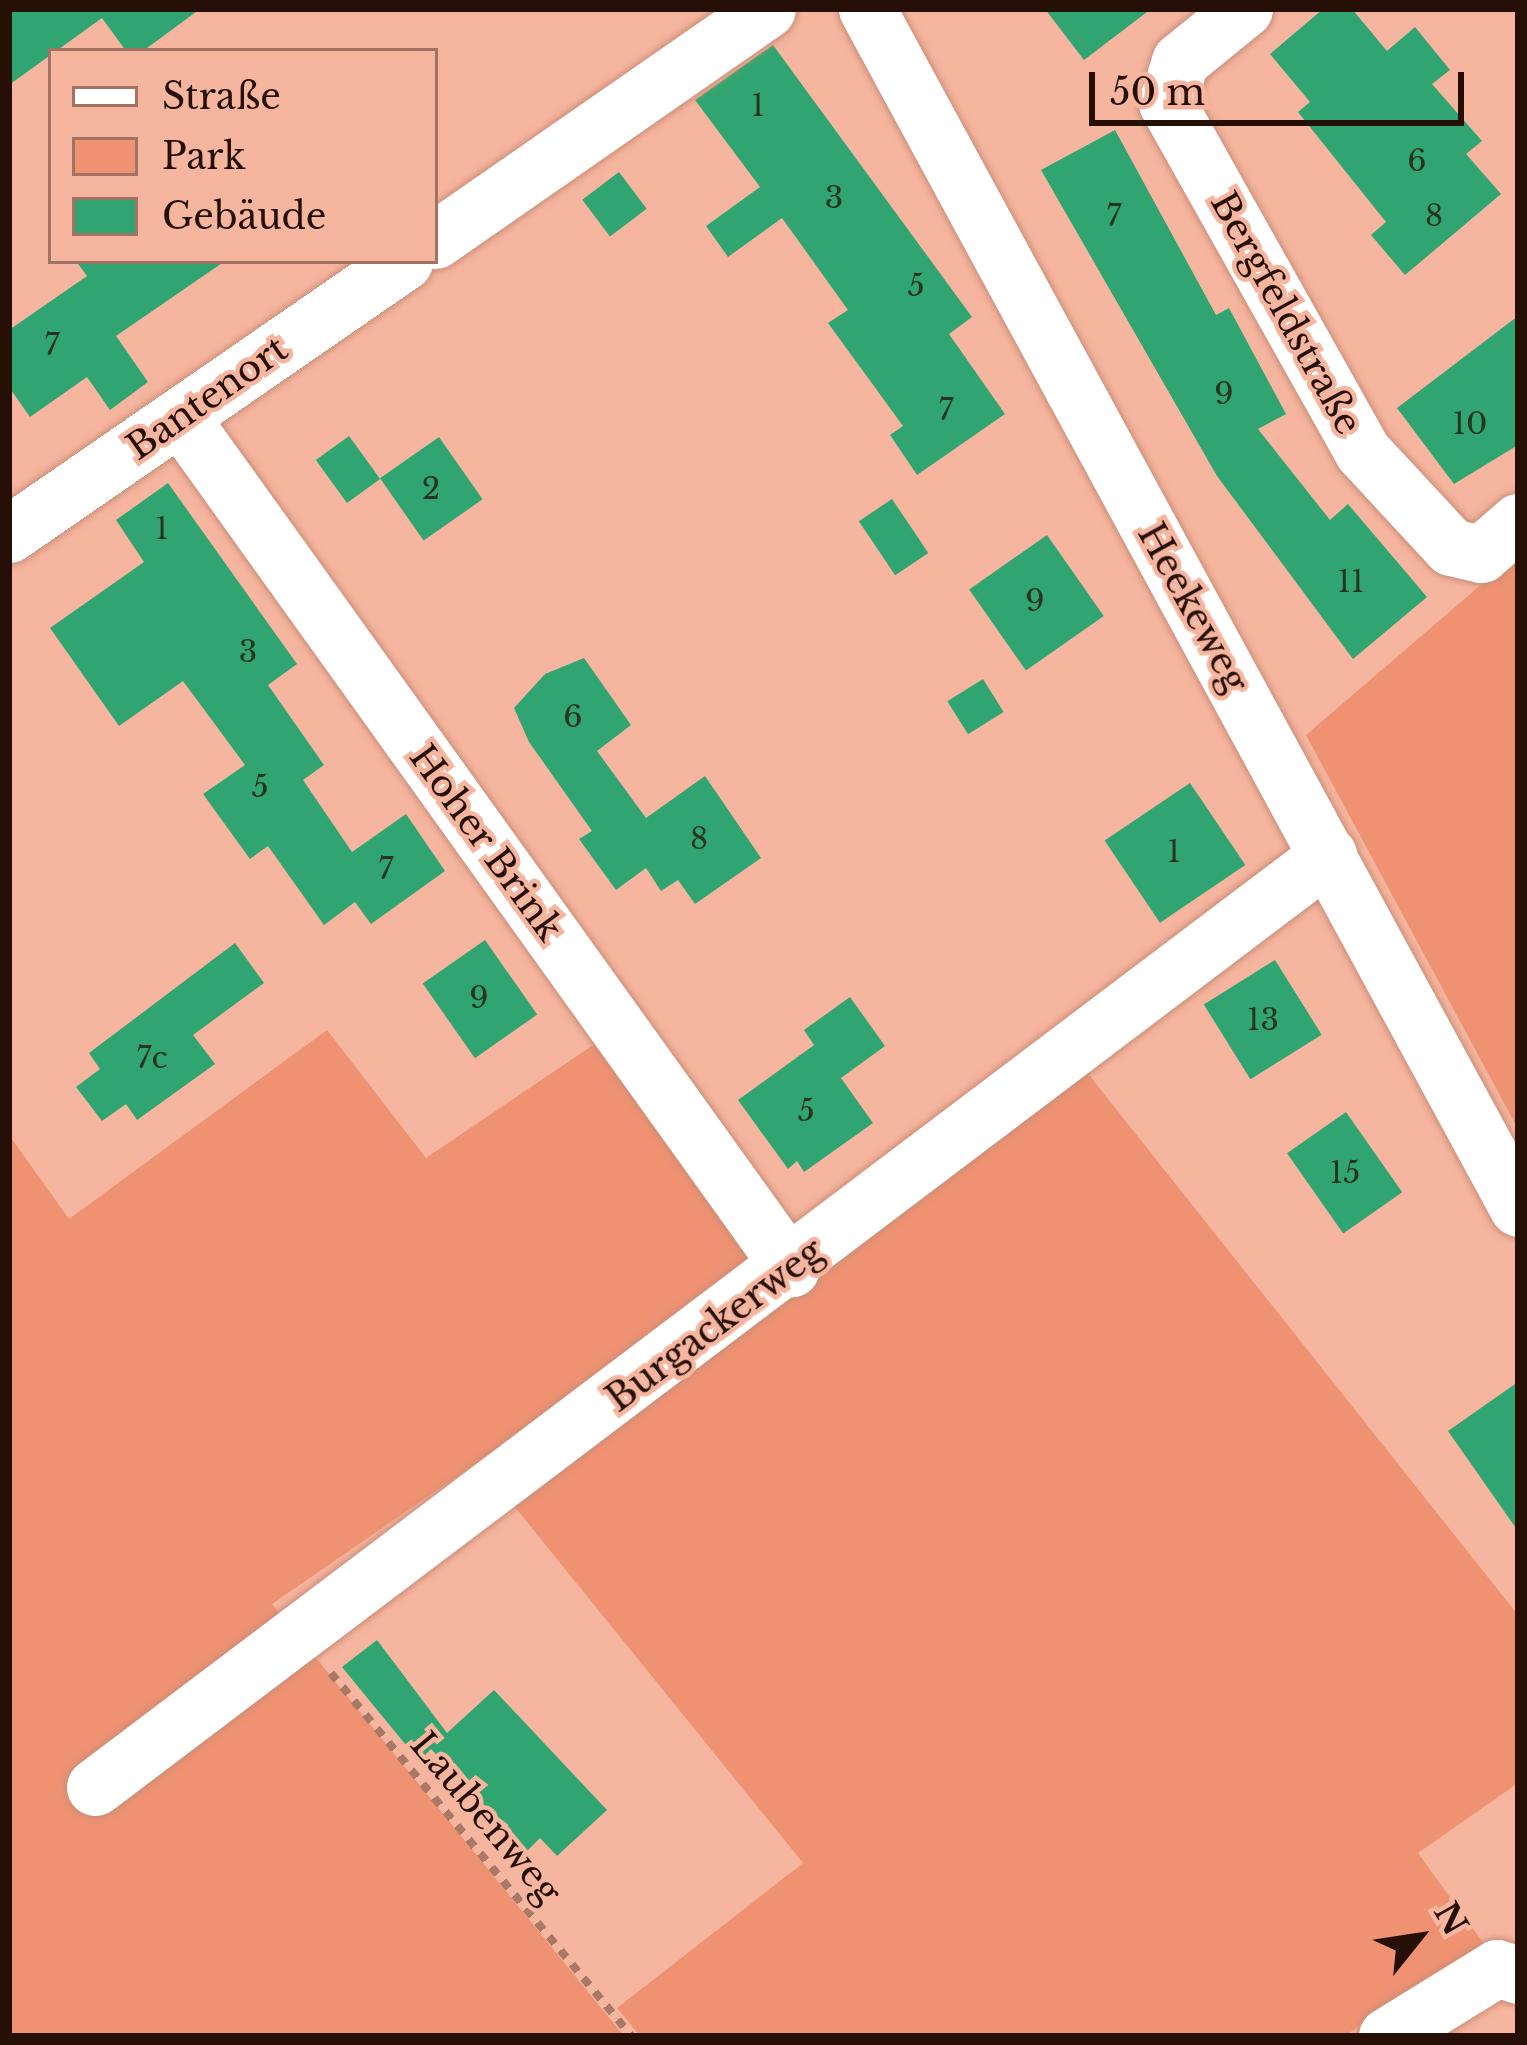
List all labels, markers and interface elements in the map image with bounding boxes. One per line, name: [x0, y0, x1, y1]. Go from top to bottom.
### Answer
legend: [48, 48, 438, 264]
scale bar: [1095, 48, 1470, 122]
text: 50 m: [1110, 70, 1205, 115]
text: Straße: [162, 74, 281, 119]
house number: 1: [751, 88, 765, 124]
text: Park: [162, 134, 246, 179]
house number: 6: [1407, 143, 1427, 179]
house number: 3: [825, 180, 843, 216]
street label: Bergfeldstraße: [1202, 184, 1370, 442]
text: Gebäude: [162, 194, 326, 239]
house number: 7: [1106, 198, 1122, 234]
house number: 8: [1425, 198, 1443, 234]
house number: 5: [907, 268, 925, 304]
house number: 7: [44, 327, 60, 363]
street label: Bantenort: [119, 327, 295, 469]
house number: 9: [1214, 376, 1234, 412]
house number: 7: [938, 392, 954, 428]
house number: 10: [1453, 406, 1487, 442]
house number: 2: [422, 471, 440, 507]
house number: 1: [155, 511, 169, 547]
street label: Heekeweg: [1129, 516, 1257, 700]
house number: 11: [1338, 564, 1364, 600]
house number: 9: [1025, 583, 1045, 619]
house number: 3: [239, 634, 257, 670]
house number: 6: [563, 699, 583, 735]
street label: Hoher Brink: [400, 736, 572, 950]
house number: 5: [251, 769, 269, 805]
house number: 8: [690, 821, 708, 857]
house number: 1: [1167, 834, 1181, 870]
house number: 7: [378, 851, 394, 887]
house number: 9: [469, 980, 489, 1016]
house number: 13: [1247, 1002, 1279, 1038]
house number: 7c: [136, 1040, 168, 1076]
house number: 5: [797, 1093, 815, 1129]
house number: 15: [1330, 1155, 1360, 1191]
street label: Burgackerweg: [598, 1229, 832, 1421]
street label: Laubenweg: [402, 1723, 570, 1913]
north arrow: [1359, 1877, 1479, 1997]
text: N: [1425, 1895, 1476, 1942]

